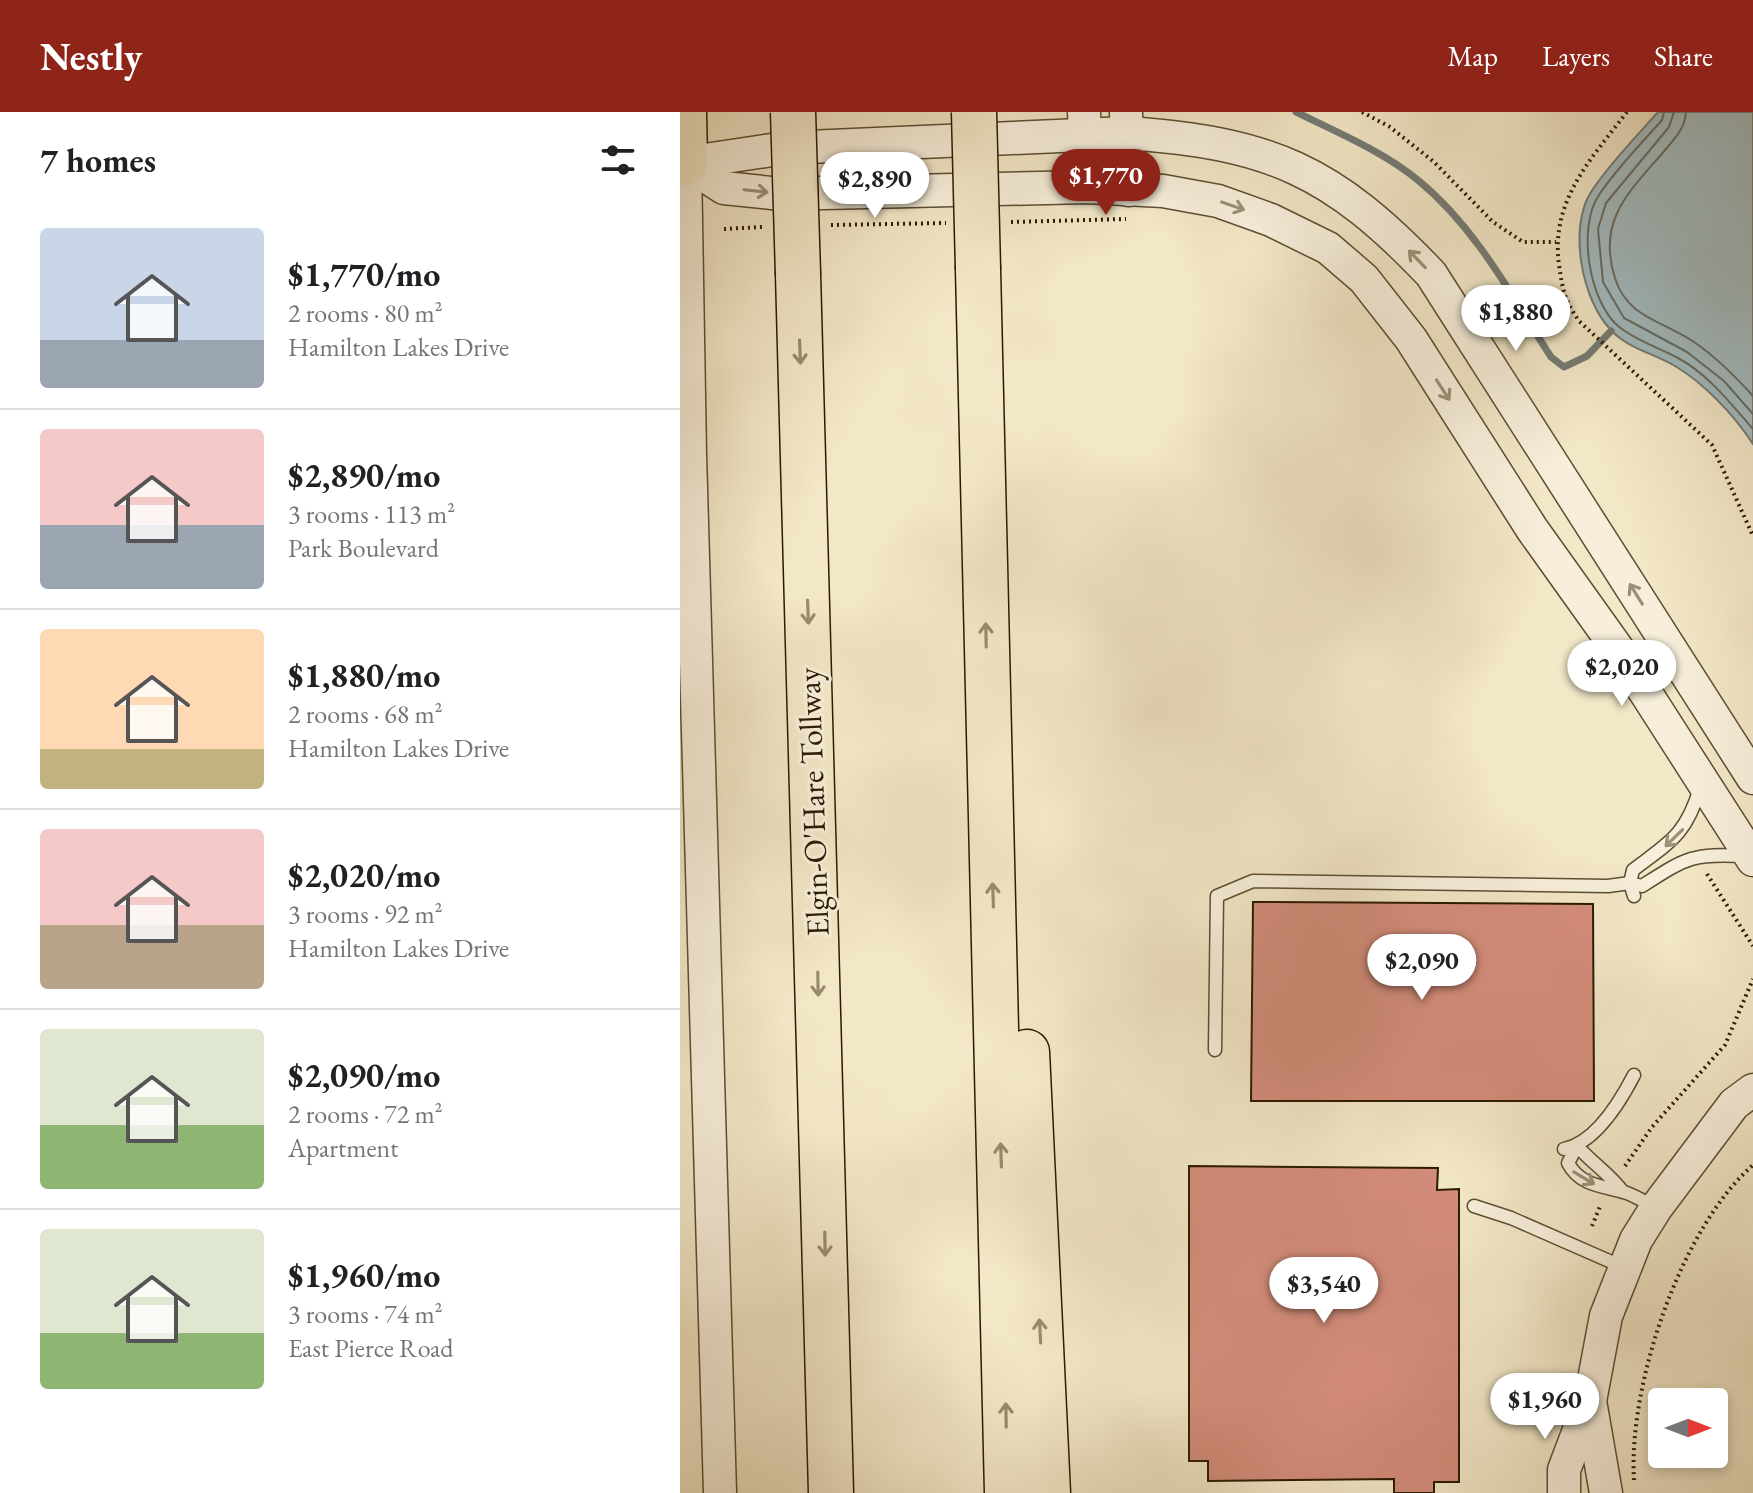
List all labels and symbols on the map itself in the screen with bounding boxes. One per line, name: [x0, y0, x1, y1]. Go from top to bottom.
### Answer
pin: $1,770: [1041, 149, 1171, 217]
pin: $2,890: [810, 152, 940, 220]
one-way arrow: [742, 184, 768, 199]
one-way arrow: [1220, 200, 1245, 215]
one-way arrow: [1408, 249, 1427, 269]
pin: $1,880: [1451, 285, 1581, 353]
one-way arrow: [793, 338, 808, 365]
one-way arrow: [1436, 378, 1452, 401]
one-way arrow: [1628, 583, 1645, 605]
one-way arrow: [800, 598, 815, 625]
one-way arrow: [979, 622, 994, 649]
pin: $2,020: [1557, 640, 1687, 708]
street label: Elgin-O'Hare Tollway: [787, 666, 839, 937]
one-way arrow: [1664, 829, 1684, 848]
one-way arrow: [985, 882, 1000, 909]
pin: $2,090: [1357, 934, 1487, 1002]
one-way arrow: [810, 970, 826, 997]
one-way arrow: [993, 1142, 1008, 1169]
one-way arrow: [1572, 1171, 1595, 1187]
one-way arrow: [817, 1230, 832, 1257]
pin: $3,540: [1259, 1257, 1389, 1325]
one-way arrow: [1032, 1318, 1047, 1345]
pin: $1,960: [1480, 1373, 1610, 1441]
north arrow: [1648, 1388, 1728, 1468]
one-way arrow: [998, 1402, 1014, 1429]

